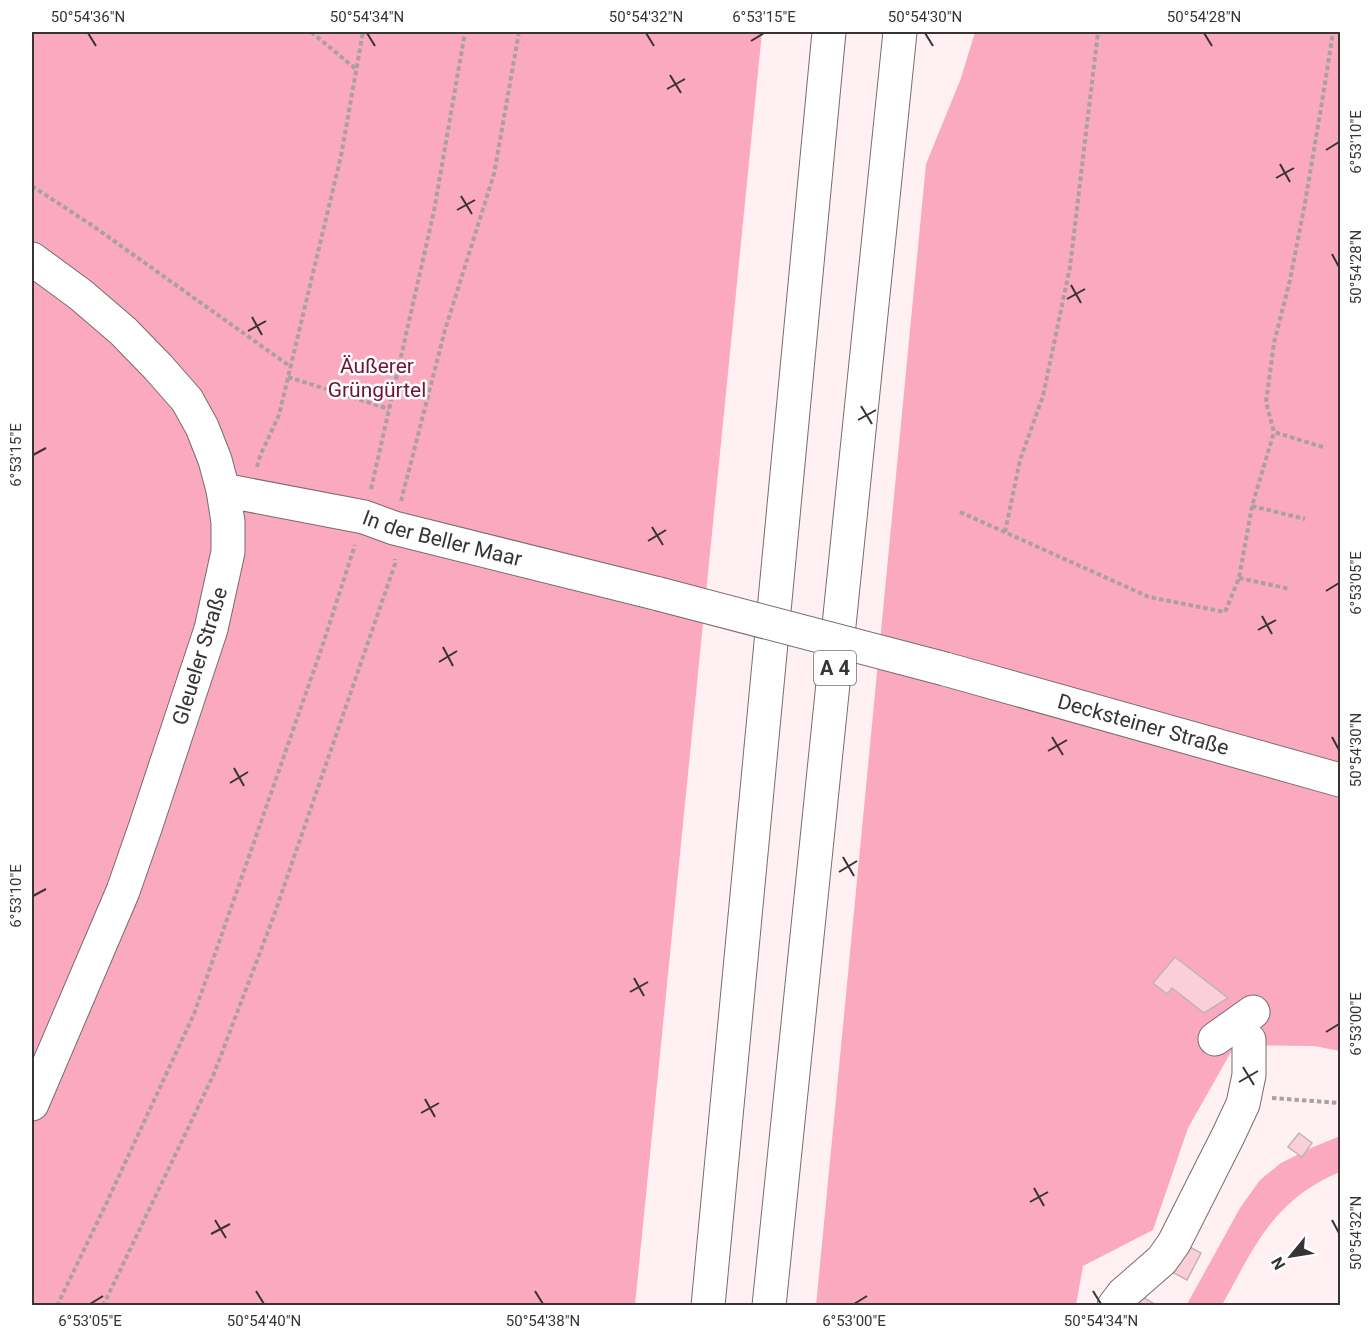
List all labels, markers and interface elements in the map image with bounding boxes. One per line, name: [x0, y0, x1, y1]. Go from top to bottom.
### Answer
text: 50°54'36"N: [51, 8, 125, 26]
text: 50°54'34"N: [330, 8, 404, 26]
text: 50°54'32"N: [609, 8, 683, 26]
text: 6°53'15"E: [732, 8, 796, 26]
text: 50°54'30"N: [888, 8, 962, 26]
text: 50°54'28"N: [1167, 8, 1241, 26]
text: 6°53'10"E: [1347, 110, 1365, 174]
text: 50°54'28"N: [1347, 230, 1365, 304]
park label: Äußerer Grüngürtel: [328, 354, 426, 402]
text: 6°53'15"E: [7, 423, 25, 487]
street label: In der Beller Maar: [359, 506, 525, 571]
text: 6°53'05"E: [1347, 551, 1365, 615]
street label: Gleueler Straße: [168, 584, 232, 728]
road number: A 4: [814, 651, 856, 685]
street label: Decksteiner Straße: [1055, 689, 1232, 760]
text: 50°54'30"N: [1347, 713, 1365, 787]
text: 6°53'10"E: [7, 864, 25, 928]
text: 6°53'00"E: [1347, 992, 1365, 1056]
text: 50°54'32"N: [1347, 1196, 1365, 1270]
north arrow: [1261, 1226, 1321, 1286]
text: N: [1267, 1254, 1289, 1273]
text: 6°53'05"E: [58, 1312, 122, 1330]
text: 50°54'40"N: [227, 1312, 301, 1330]
text: 50°54'38"N: [506, 1312, 580, 1330]
text: 6°53'00"E: [822, 1312, 886, 1330]
text: 50°54'34"N: [1064, 1312, 1138, 1330]

